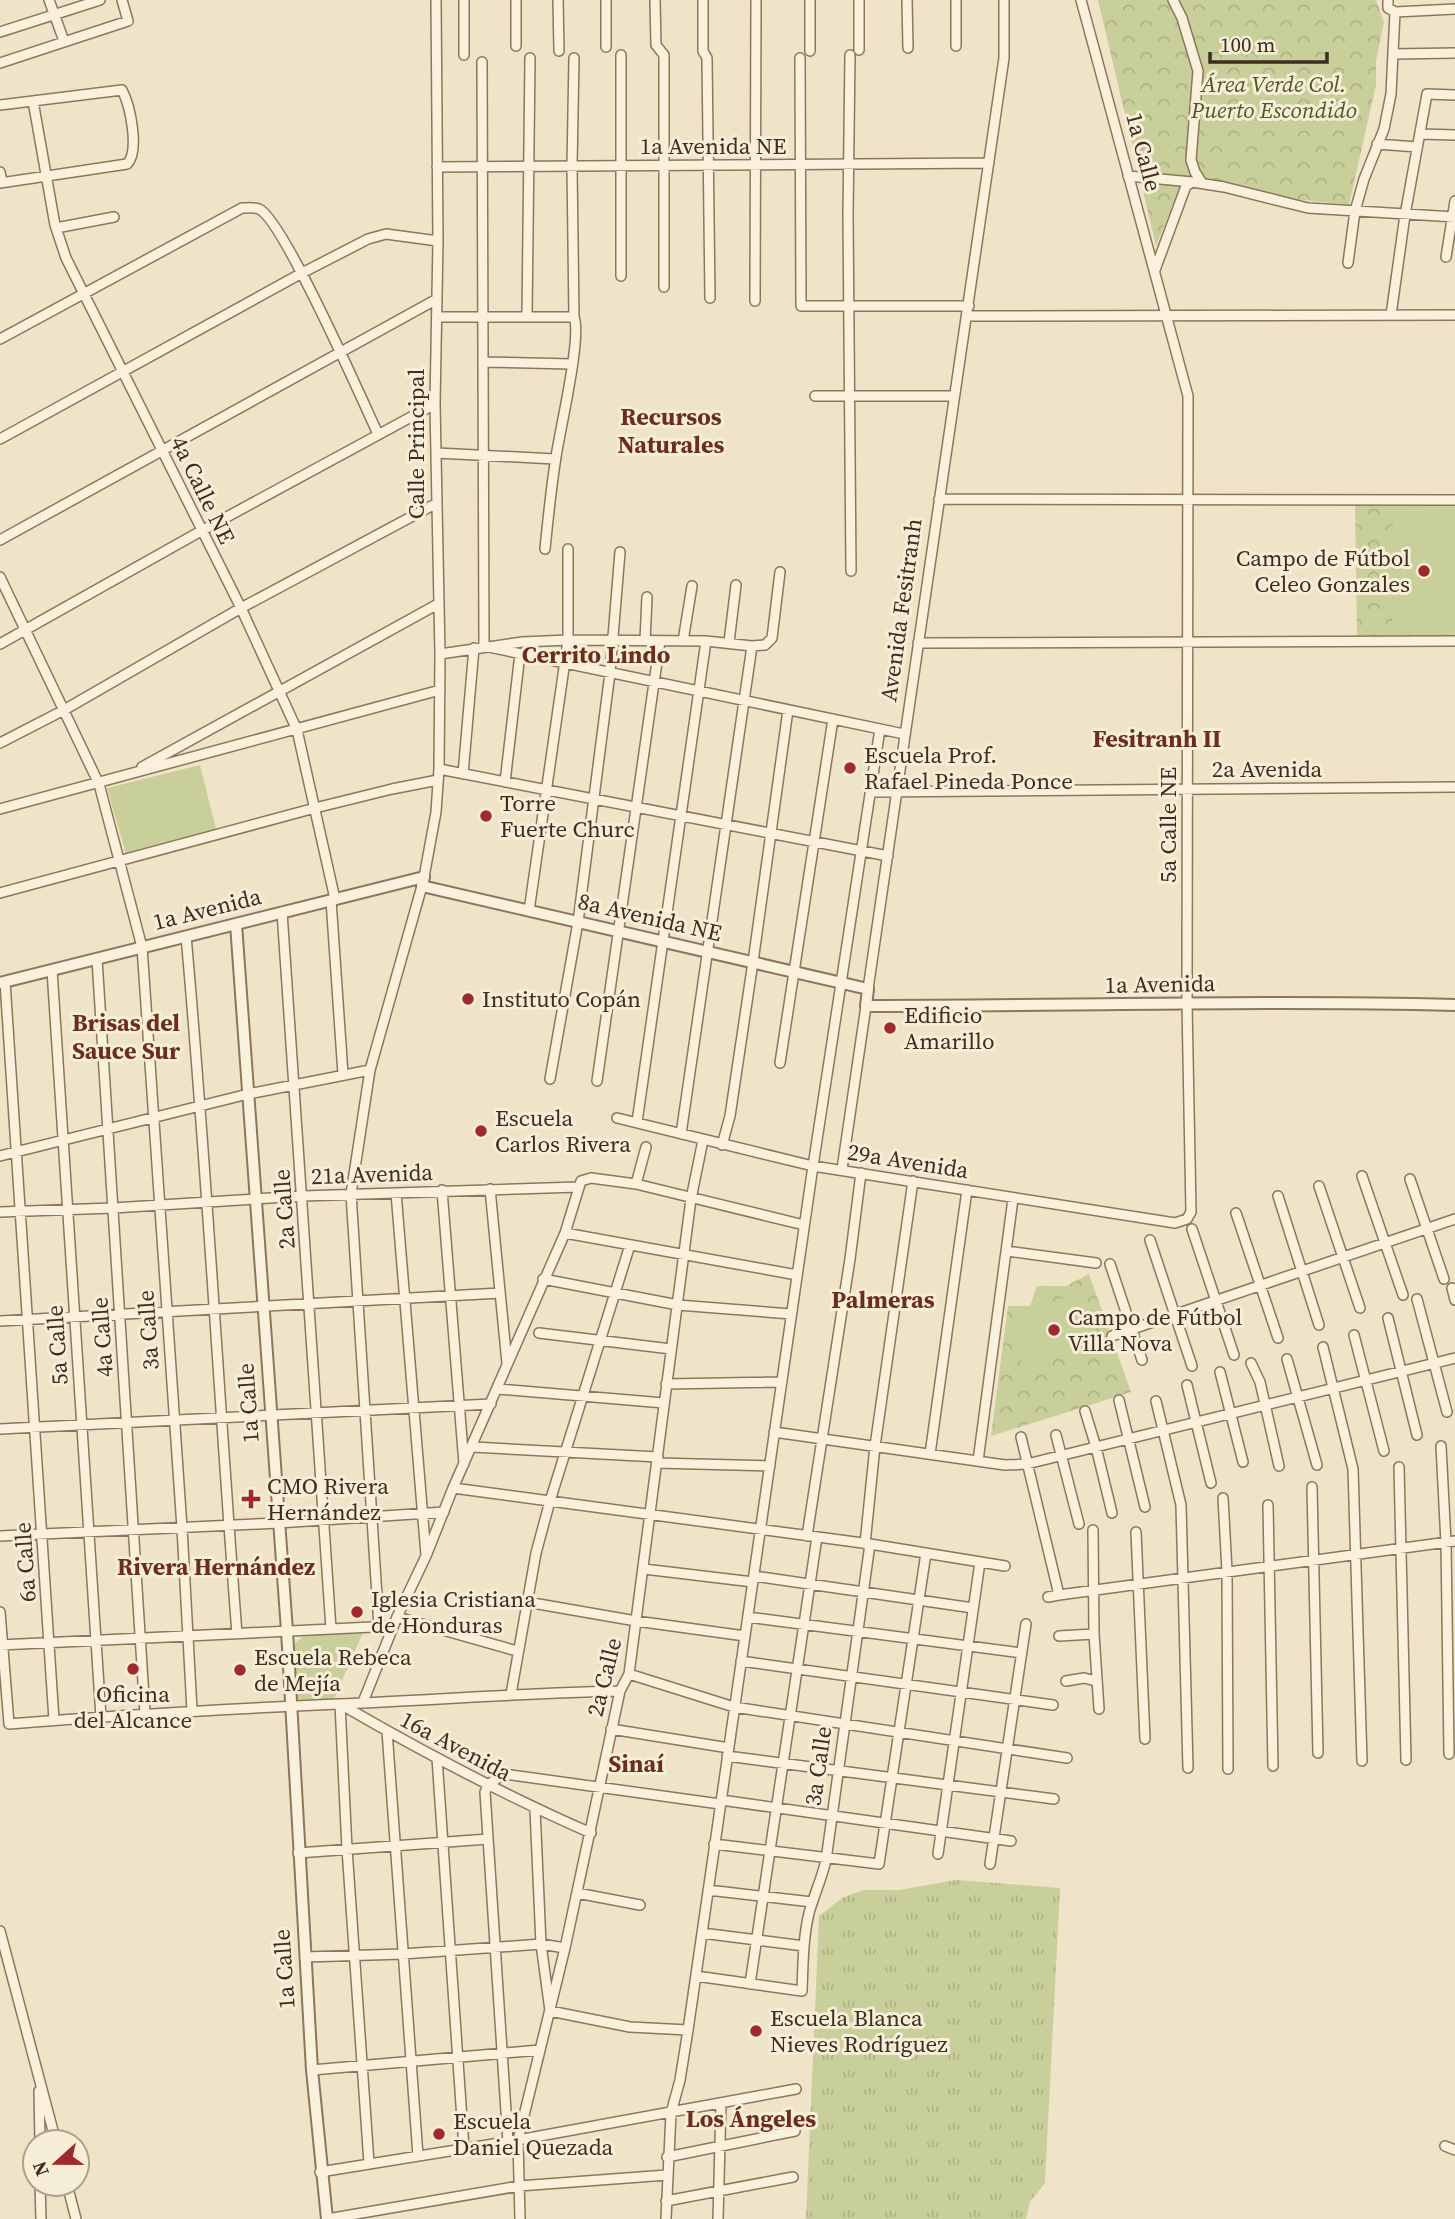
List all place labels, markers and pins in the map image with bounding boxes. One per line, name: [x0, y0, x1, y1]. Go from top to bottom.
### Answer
place label: Campo de Fútbol Celeo Gonzales: [1236, 542, 1410, 600]
marker: Campo de Fútbol Celeo Gonzales: [1416, 563, 1432, 579]
place label: Escuela Prof. Rafael Pineda Ponce: [864, 739, 1073, 797]
marker: Escuela Prof. Rafael Pineda Ponce: [842, 760, 858, 776]
place label: Torre Fuerte Churc: [500, 787, 635, 845]
marker: Torre Fuerte Churc: [478, 808, 494, 824]
place label: Instituto Copán: [482, 983, 641, 1015]
marker: Instituto Copán: [460, 991, 476, 1007]
place label: Edificio Amarillo: [904, 999, 995, 1057]
marker: Edificio Amarillo: [882, 1020, 898, 1036]
place label: Escuela Carlos Rivera: [495, 1102, 631, 1160]
marker: Escuela Carlos Rivera: [473, 1123, 489, 1139]
place label: Campo de Fútbol Villa Nova: [1068, 1301, 1242, 1359]
marker: Campo de Fútbol Villa Nova: [1046, 1322, 1062, 1338]
place label: CMO Rivera Hernández: [267, 1470, 389, 1528]
marker: CMO Rivera Hernández: [241, 1489, 261, 1509]
place label: Iglesia Cristiana de Honduras: [371, 1583, 536, 1641]
marker: Iglesia Cristiana de Honduras: [349, 1604, 365, 1620]
place label: Escuela Rebeca de Mejía: [254, 1641, 412, 1699]
marker: Oficina del Alcance: [125, 1661, 141, 1677]
marker: Escuela Rebeca de Mejía: [232, 1662, 248, 1678]
place label: Oficina del Alcance: [74, 1678, 192, 1736]
place label: Escuela Blanca Nieves Rodríguez: [770, 2002, 948, 2060]
marker: Escuela Blanca Nieves Rodríguez: [748, 2023, 764, 2039]
place label: Escuela Daniel Quezada: [453, 2105, 614, 2163]
marker: Escuela Daniel Quezada: [431, 2126, 447, 2142]

